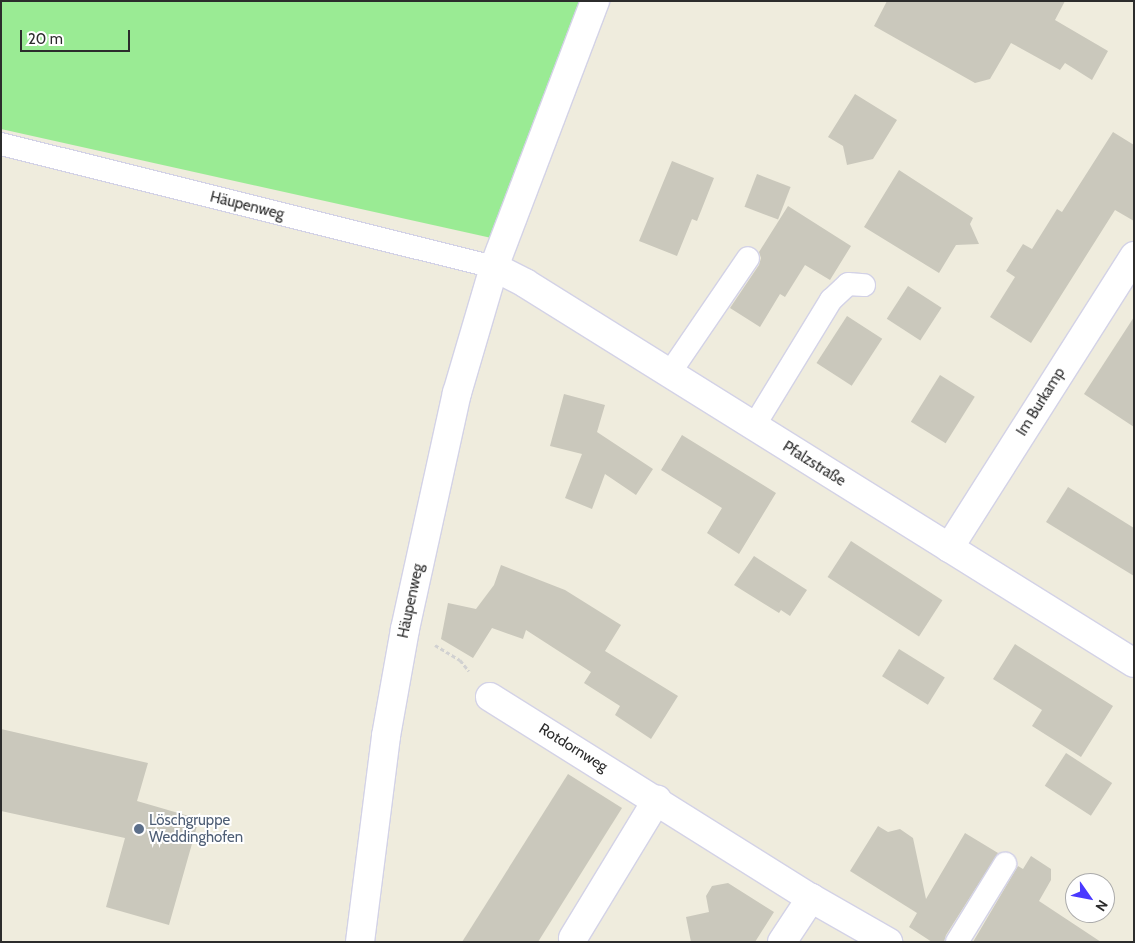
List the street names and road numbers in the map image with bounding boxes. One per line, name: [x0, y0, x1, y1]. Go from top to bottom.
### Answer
street label: Häupenweg: [208, 188, 286, 224]
street label: Im Burkamp: [1013, 365, 1069, 439]
street label: Pfalzstraße: [779, 438, 849, 490]
street label: Häupenweg: [394, 562, 428, 640]
street label: Rotdornweg: [535, 720, 611, 776]

